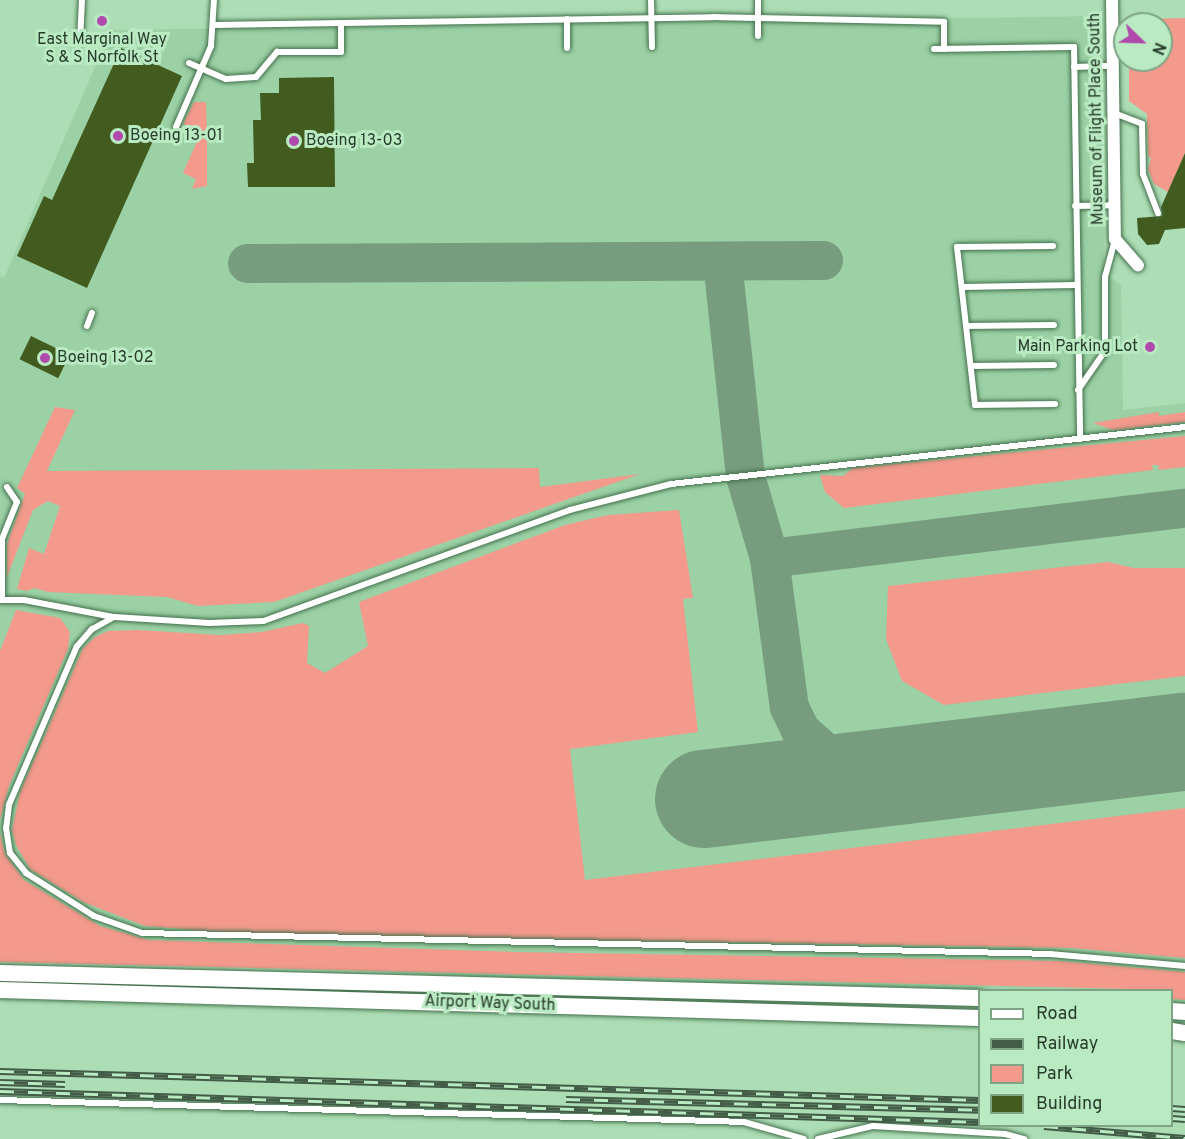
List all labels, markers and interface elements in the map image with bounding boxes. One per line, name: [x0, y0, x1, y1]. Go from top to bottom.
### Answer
north arrow: [1113, 12, 1173, 72]
street label: Museum of Flight Place South: [1086, 13, 1108, 225]
marker: East Marginal Way S & S Norfolk St: [95, 14, 109, 28]
place label: East Marginal Way S & S Norfolk St: [37, 30, 167, 68]
text: N: [1146, 39, 1169, 57]
place label: Boeing 13-01: [130, 126, 223, 146]
marker: Boeing 13-01: [111, 129, 125, 143]
place label: Boeing 13-03: [306, 131, 402, 151]
marker: Boeing 13-03: [287, 134, 301, 148]
place label: Main Parking Lot: [1018, 337, 1138, 357]
marker: Main Parking Lot: [1143, 340, 1157, 354]
place label: Boeing 13-02: [57, 348, 153, 368]
marker: Boeing 13-02: [38, 351, 52, 365]
legend: [978, 989, 1173, 1127]
street label: Airport Way South: [424, 992, 556, 1016]
text: Road: [1036, 1003, 1078, 1026]
text: Railway: [1036, 1033, 1098, 1056]
text: Park: [1036, 1063, 1073, 1086]
text: Building: [1036, 1093, 1102, 1116]

